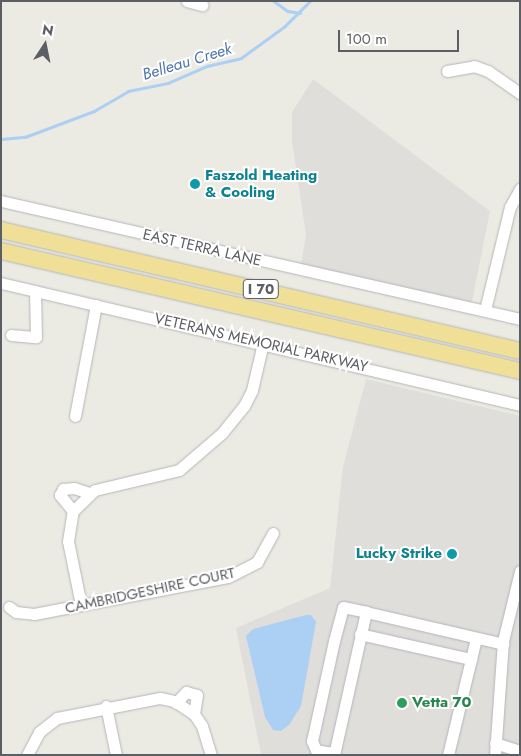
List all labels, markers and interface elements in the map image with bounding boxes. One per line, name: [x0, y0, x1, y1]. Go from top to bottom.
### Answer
text: N: [40, 19, 55, 41]
north arrow: [20, 20, 70, 70]
scale bar: [341, 20, 462, 52]
text: 100 m: [346, 28, 387, 50]
water label: Belleau Creek: [140, 39, 234, 85]
place label: Faszold Heating & Cooling: [205, 166, 317, 201]
marker: Faszold Heating & Cooling: [189, 178, 201, 190]
street label: EAST TERRA LANE: [141, 226, 263, 270]
road number: I 70: [242, 278, 280, 300]
street label: VETERANS MEMORIAL PARKWAY: [152, 310, 370, 376]
place label: Lucky Strike: [356, 545, 442, 563]
marker: Lucky Strike: [446, 548, 458, 560]
street label: CAMBRIDGESHIRE COURT: [63, 564, 237, 618]
place label: Vetta 70: [412, 694, 472, 712]
marker: Vetta 70: [396, 697, 408, 709]

